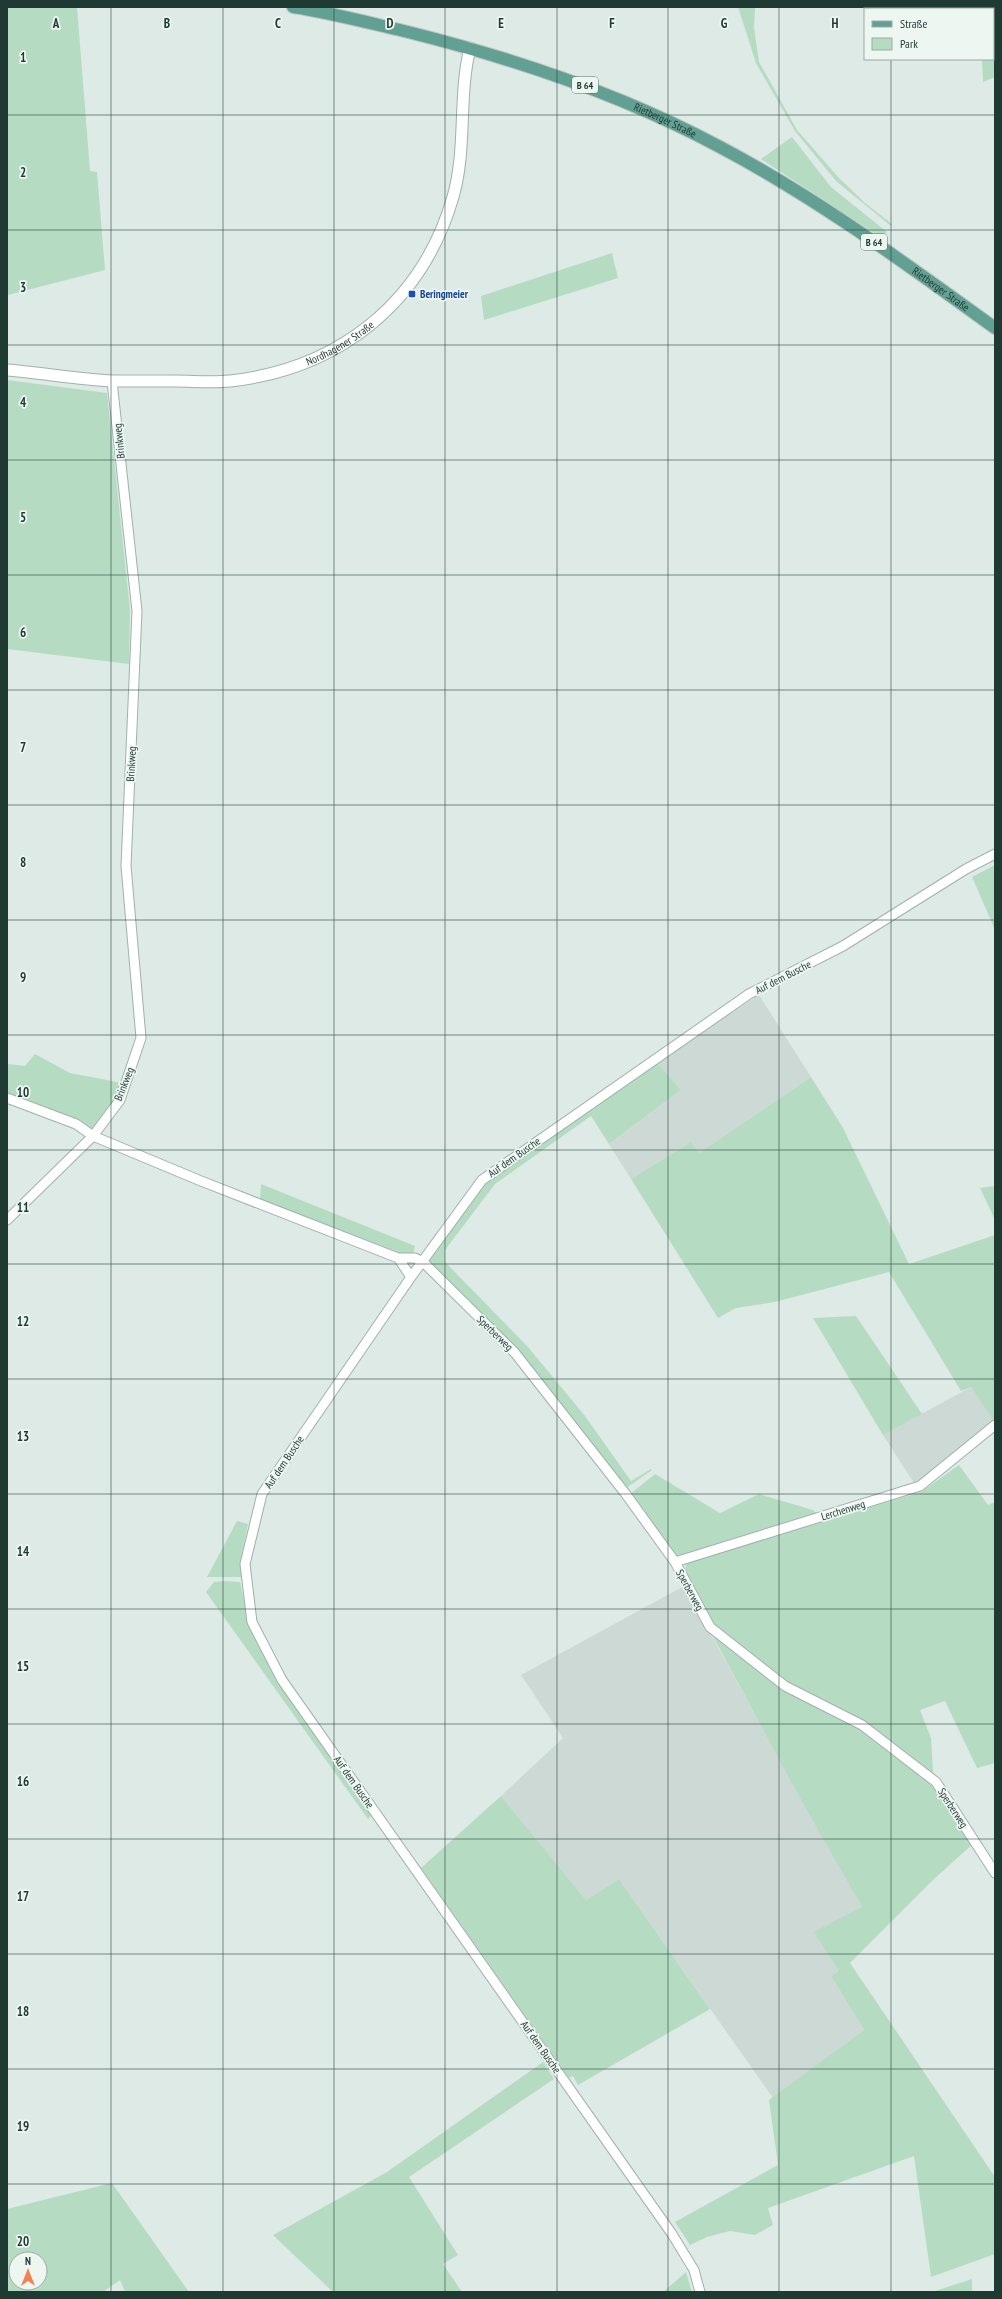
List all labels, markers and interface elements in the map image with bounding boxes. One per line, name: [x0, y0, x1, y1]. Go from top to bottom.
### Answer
legend: [864, 8, 994, 60]
text: A: [52, 15, 60, 32]
text: B: [164, 15, 170, 32]
text: C: [275, 15, 281, 32]
text: D: [387, 15, 394, 32]
text: E: [498, 15, 504, 32]
text: F: [609, 15, 615, 32]
text: G: [721, 15, 728, 32]
text: H: [832, 15, 839, 32]
text: Straße: [900, 16, 927, 31]
text: Park: [900, 36, 918, 51]
text: 1: [20, 49, 26, 66]
road number: B 64: [572, 77, 598, 93]
street label: Rietberger Straße: [632, 100, 699, 141]
text: 2: [20, 164, 26, 181]
road number: B 64: [861, 234, 887, 250]
street label: Rietberger Straße: [910, 264, 973, 315]
text: 3: [20, 279, 26, 296]
place label: Beringmeier: [420, 287, 469, 301]
marker: Beringmeier: [407, 289, 417, 299]
street label: Nordhagener Straße: [304, 317, 377, 369]
text: 4: [20, 394, 27, 411]
street label: Brinkweg: [110, 422, 128, 459]
text: 5: [20, 509, 26, 526]
text: 6: [20, 624, 26, 641]
text: 7: [20, 739, 26, 756]
street label: Brinkweg: [123, 746, 139, 782]
text: 8: [20, 854, 26, 871]
street label: Auf dem Busche: [753, 957, 814, 997]
text: 9: [20, 969, 26, 986]
street label: Brinkweg: [111, 1065, 137, 1103]
text: 10: [17, 1084, 29, 1101]
street label: Auf dem Busche: [485, 1134, 543, 1180]
text: 11: [17, 1199, 29, 1216]
street label: Sperberweg: [474, 1312, 516, 1354]
text: 12: [17, 1313, 29, 1330]
text: 13: [17, 1428, 29, 1445]
street label: Auf dem Busche: [261, 1432, 307, 1491]
street label: Lerchenweg: [819, 1497, 867, 1523]
text: 14: [17, 1543, 30, 1560]
street label: Sperberweg: [673, 1567, 707, 1613]
text: 15: [17, 1658, 29, 1675]
street label: Auf dem Busche: [331, 1753, 377, 1811]
text: 16: [17, 1773, 29, 1790]
street label: Sperberweg: [935, 1785, 971, 1831]
text: 17: [17, 1888, 29, 1905]
text: 18: [17, 2003, 29, 2020]
street label: Auf dem Busche: [518, 2018, 564, 2076]
text: 19: [17, 2118, 29, 2135]
text: 20: [17, 2233, 29, 2250]
north arrow: [8, 2251, 48, 2291]
text: N: [25, 2254, 31, 2268]

